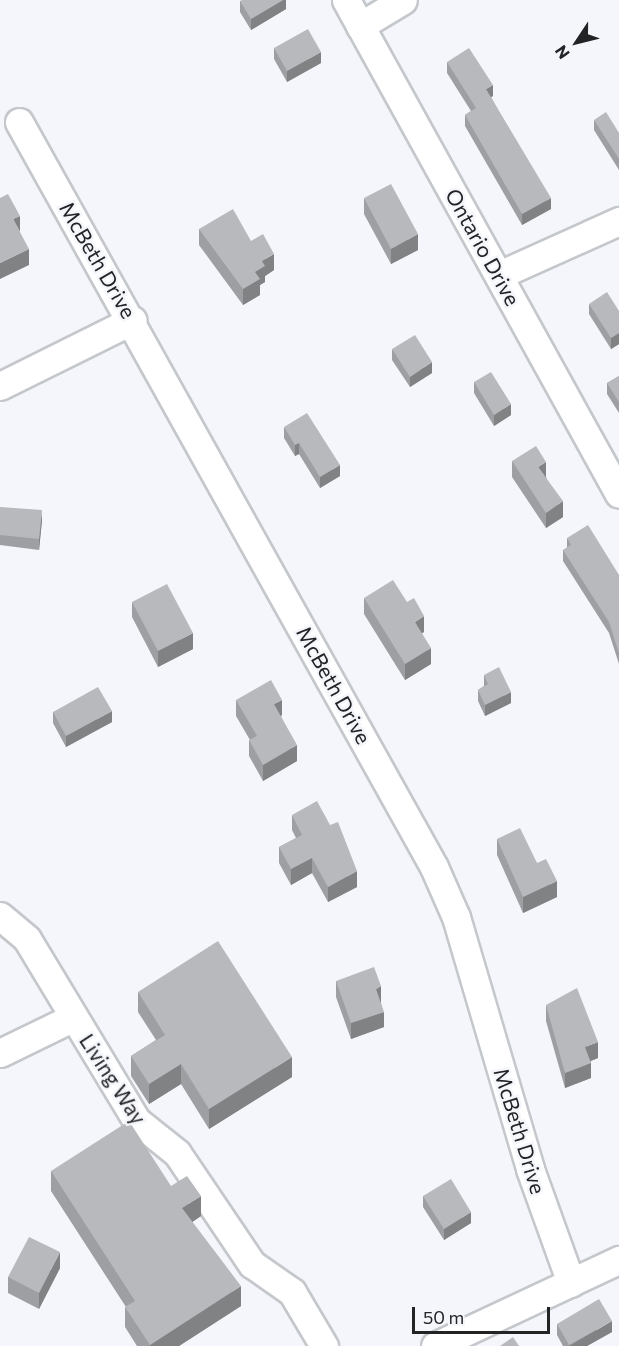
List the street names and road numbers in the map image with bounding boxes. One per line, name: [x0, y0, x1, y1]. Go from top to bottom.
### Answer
street label: Ontario Drive: [440, 184, 526, 310]
street label: McBeth Drive: [55, 197, 141, 323]
street label: McBeth Drive: [291, 622, 377, 748]
street label: Living Way: [74, 1029, 152, 1129]
street label: McBeth Drive: [489, 1065, 551, 1197]

